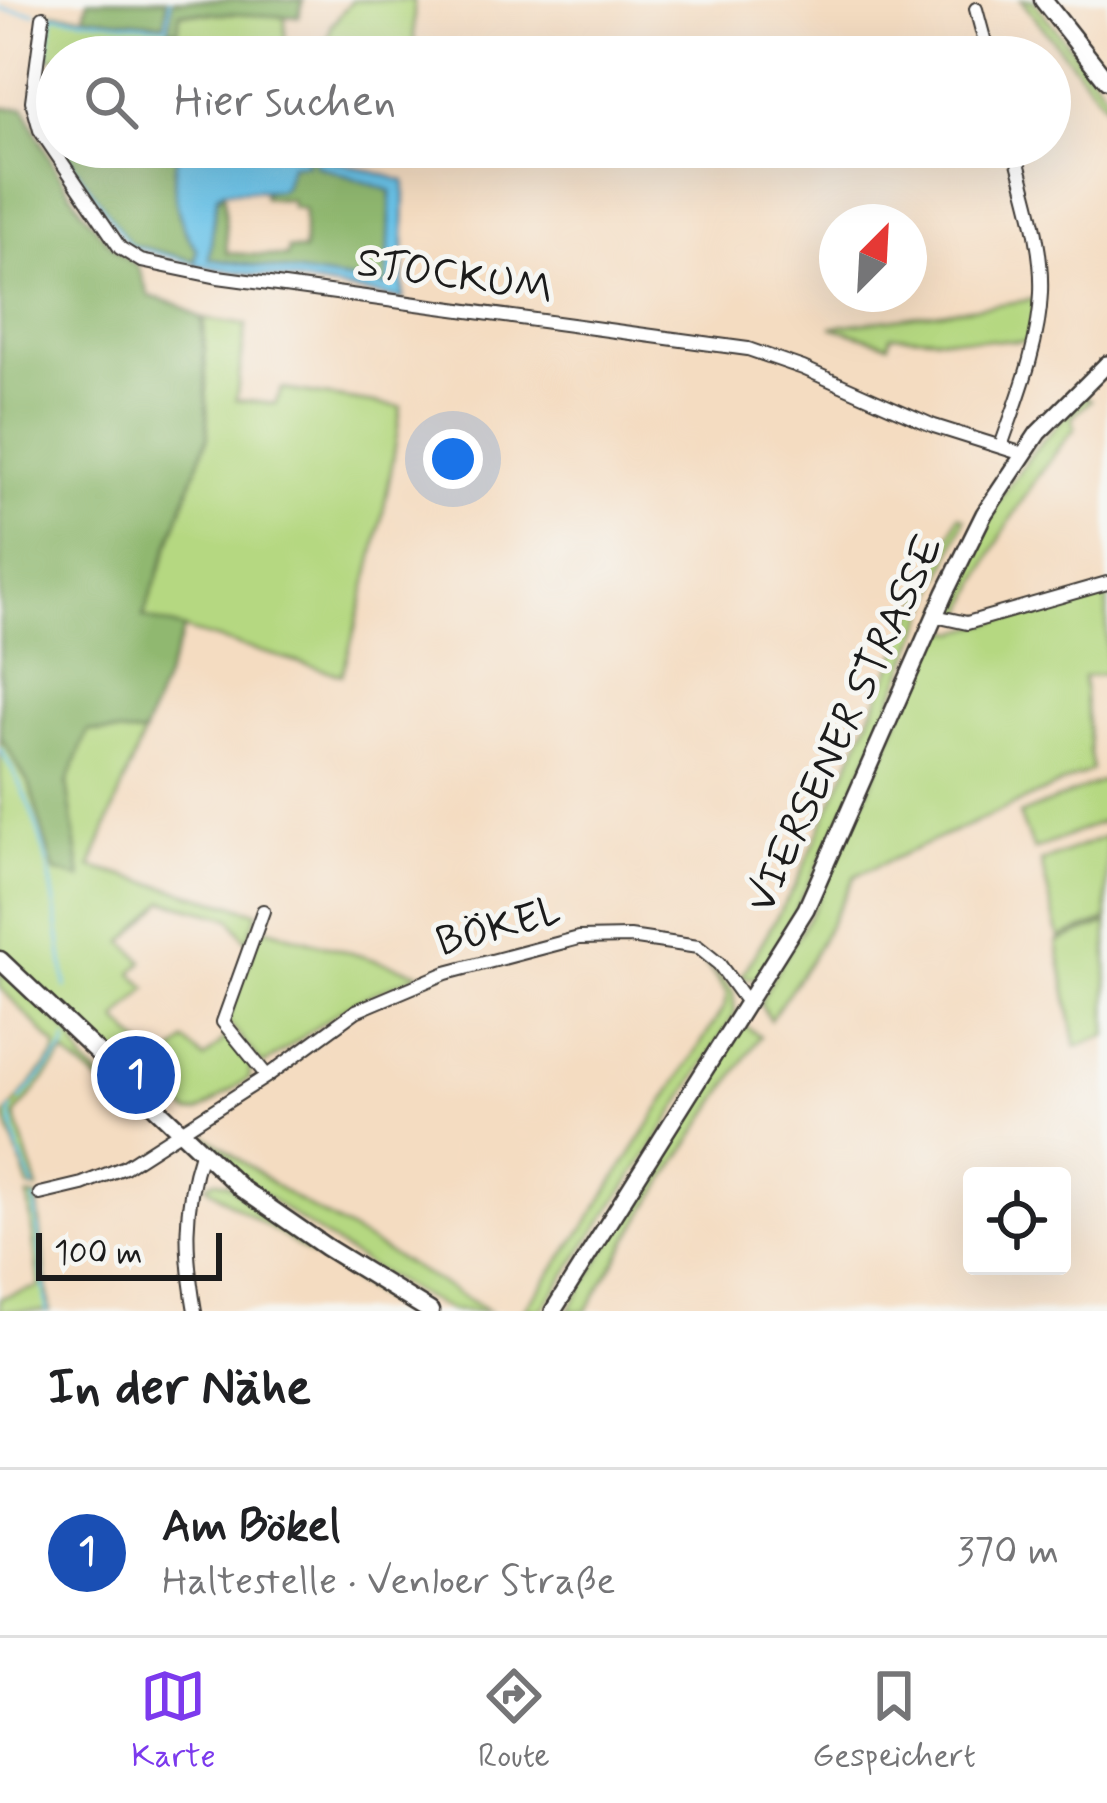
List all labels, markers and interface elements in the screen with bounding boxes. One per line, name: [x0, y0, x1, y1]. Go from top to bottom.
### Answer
search box: [36, 36, 1071, 168]
icon: search: [78, 69, 144, 135]
text: Hier suchen: [174, 73, 396, 132]
north arrow: [819, 204, 927, 312]
street label: STOCKUM: [353, 236, 557, 318]
your location: [423, 429, 483, 489]
street label: VIERSENER STRASSE: [734, 526, 958, 922]
street label: BÖKEL: [430, 885, 568, 971]
pin: 1: [97, 1030, 175, 1120]
map controls: [963, 1167, 1071, 1275]
button: locate: [963, 1167, 1071, 1275]
scale bar: [36, 1227, 222, 1280]
text: 100 m: [54, 1232, 143, 1276]
text: In der Nähe: [48, 1356, 311, 1422]
text: Am Bökel: [162, 1498, 340, 1557]
text: 1: [78, 1527, 96, 1578]
text: 370 m: [957, 1527, 1059, 1578]
text: Haltestelle · Venloer Straße: [162, 1557, 616, 1608]
tab: Karte: [131, 1663, 216, 1779]
tab: Route: [478, 1663, 550, 1779]
tab: Gespeichert: [812, 1663, 976, 1779]

